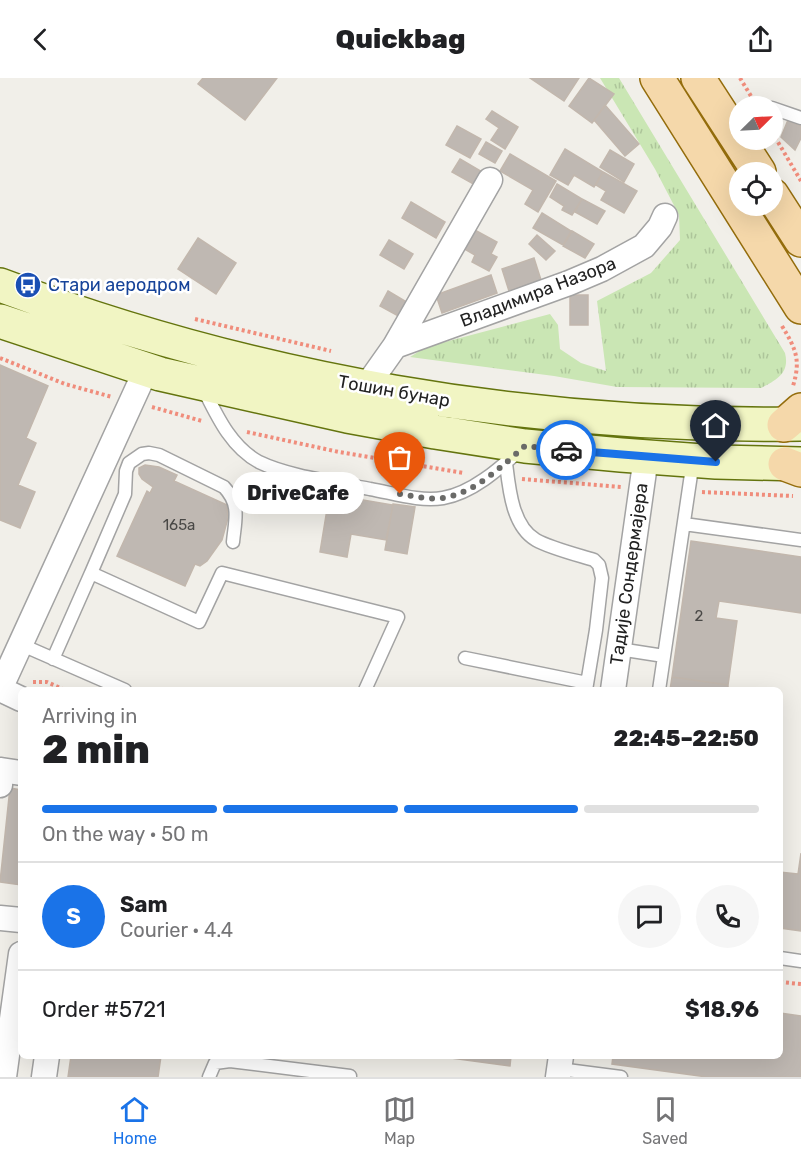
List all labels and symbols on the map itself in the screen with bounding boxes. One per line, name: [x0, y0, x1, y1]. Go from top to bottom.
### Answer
north arrow: [729, 96, 783, 150]
street label: Владимира Назора: [457, 252, 619, 332]
bus stop icon: Стари аеродром: [13, 270, 43, 300]
place label: Стари аеродром: [48, 274, 190, 296]
street label: Тошин бунар: [336, 370, 452, 412]
pin: [690, 400, 741, 462]
courier: [536, 420, 596, 480]
pin: [374, 432, 425, 494]
callout: DriveCafe: [232, 473, 364, 515]
street label: Тадије Сондермајера: [605, 482, 653, 666]
house number: 165a: [163, 516, 195, 534]
house number: 2: [695, 607, 704, 625]

